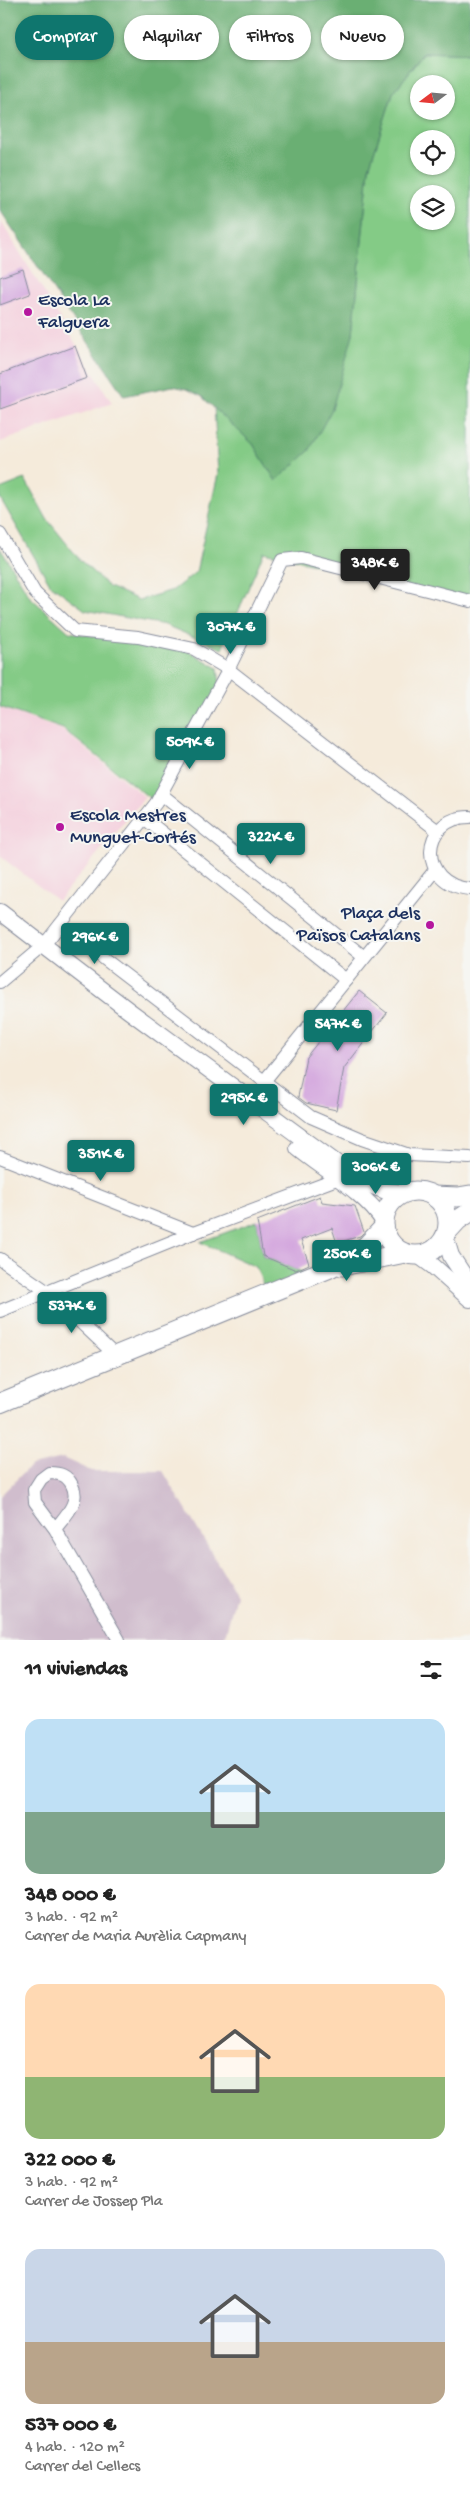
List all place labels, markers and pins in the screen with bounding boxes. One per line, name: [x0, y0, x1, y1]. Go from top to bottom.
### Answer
place label: Escola La Falguera: [37, 290, 111, 335]
marker: Escola La Falguera: [22, 306, 34, 318]
pin: 348K €: [334, 548, 416, 591]
pin: 307K €: [190, 612, 272, 655]
pin: 509K €: [149, 728, 231, 770]
place label: Escola Mestres Munguet-Cortés: [70, 805, 197, 850]
marker: Escola Mestres Munguet-Cortés: [54, 821, 66, 833]
pin: 322K €: [230, 822, 312, 865]
place label: Plaça dels Països Catalans: [296, 903, 421, 948]
marker: Plaça dels Països Catalans: [424, 919, 436, 931]
pin: 296K €: [54, 922, 136, 965]
pin: 547K €: [297, 1010, 379, 1052]
pin: 295K €: [203, 1084, 285, 1126]
pin: 351K €: [60, 1140, 142, 1182]
pin: 306K €: [335, 1152, 417, 1195]
pin: 250K €: [306, 1240, 388, 1282]
pin: 537K €: [31, 1292, 113, 1334]

